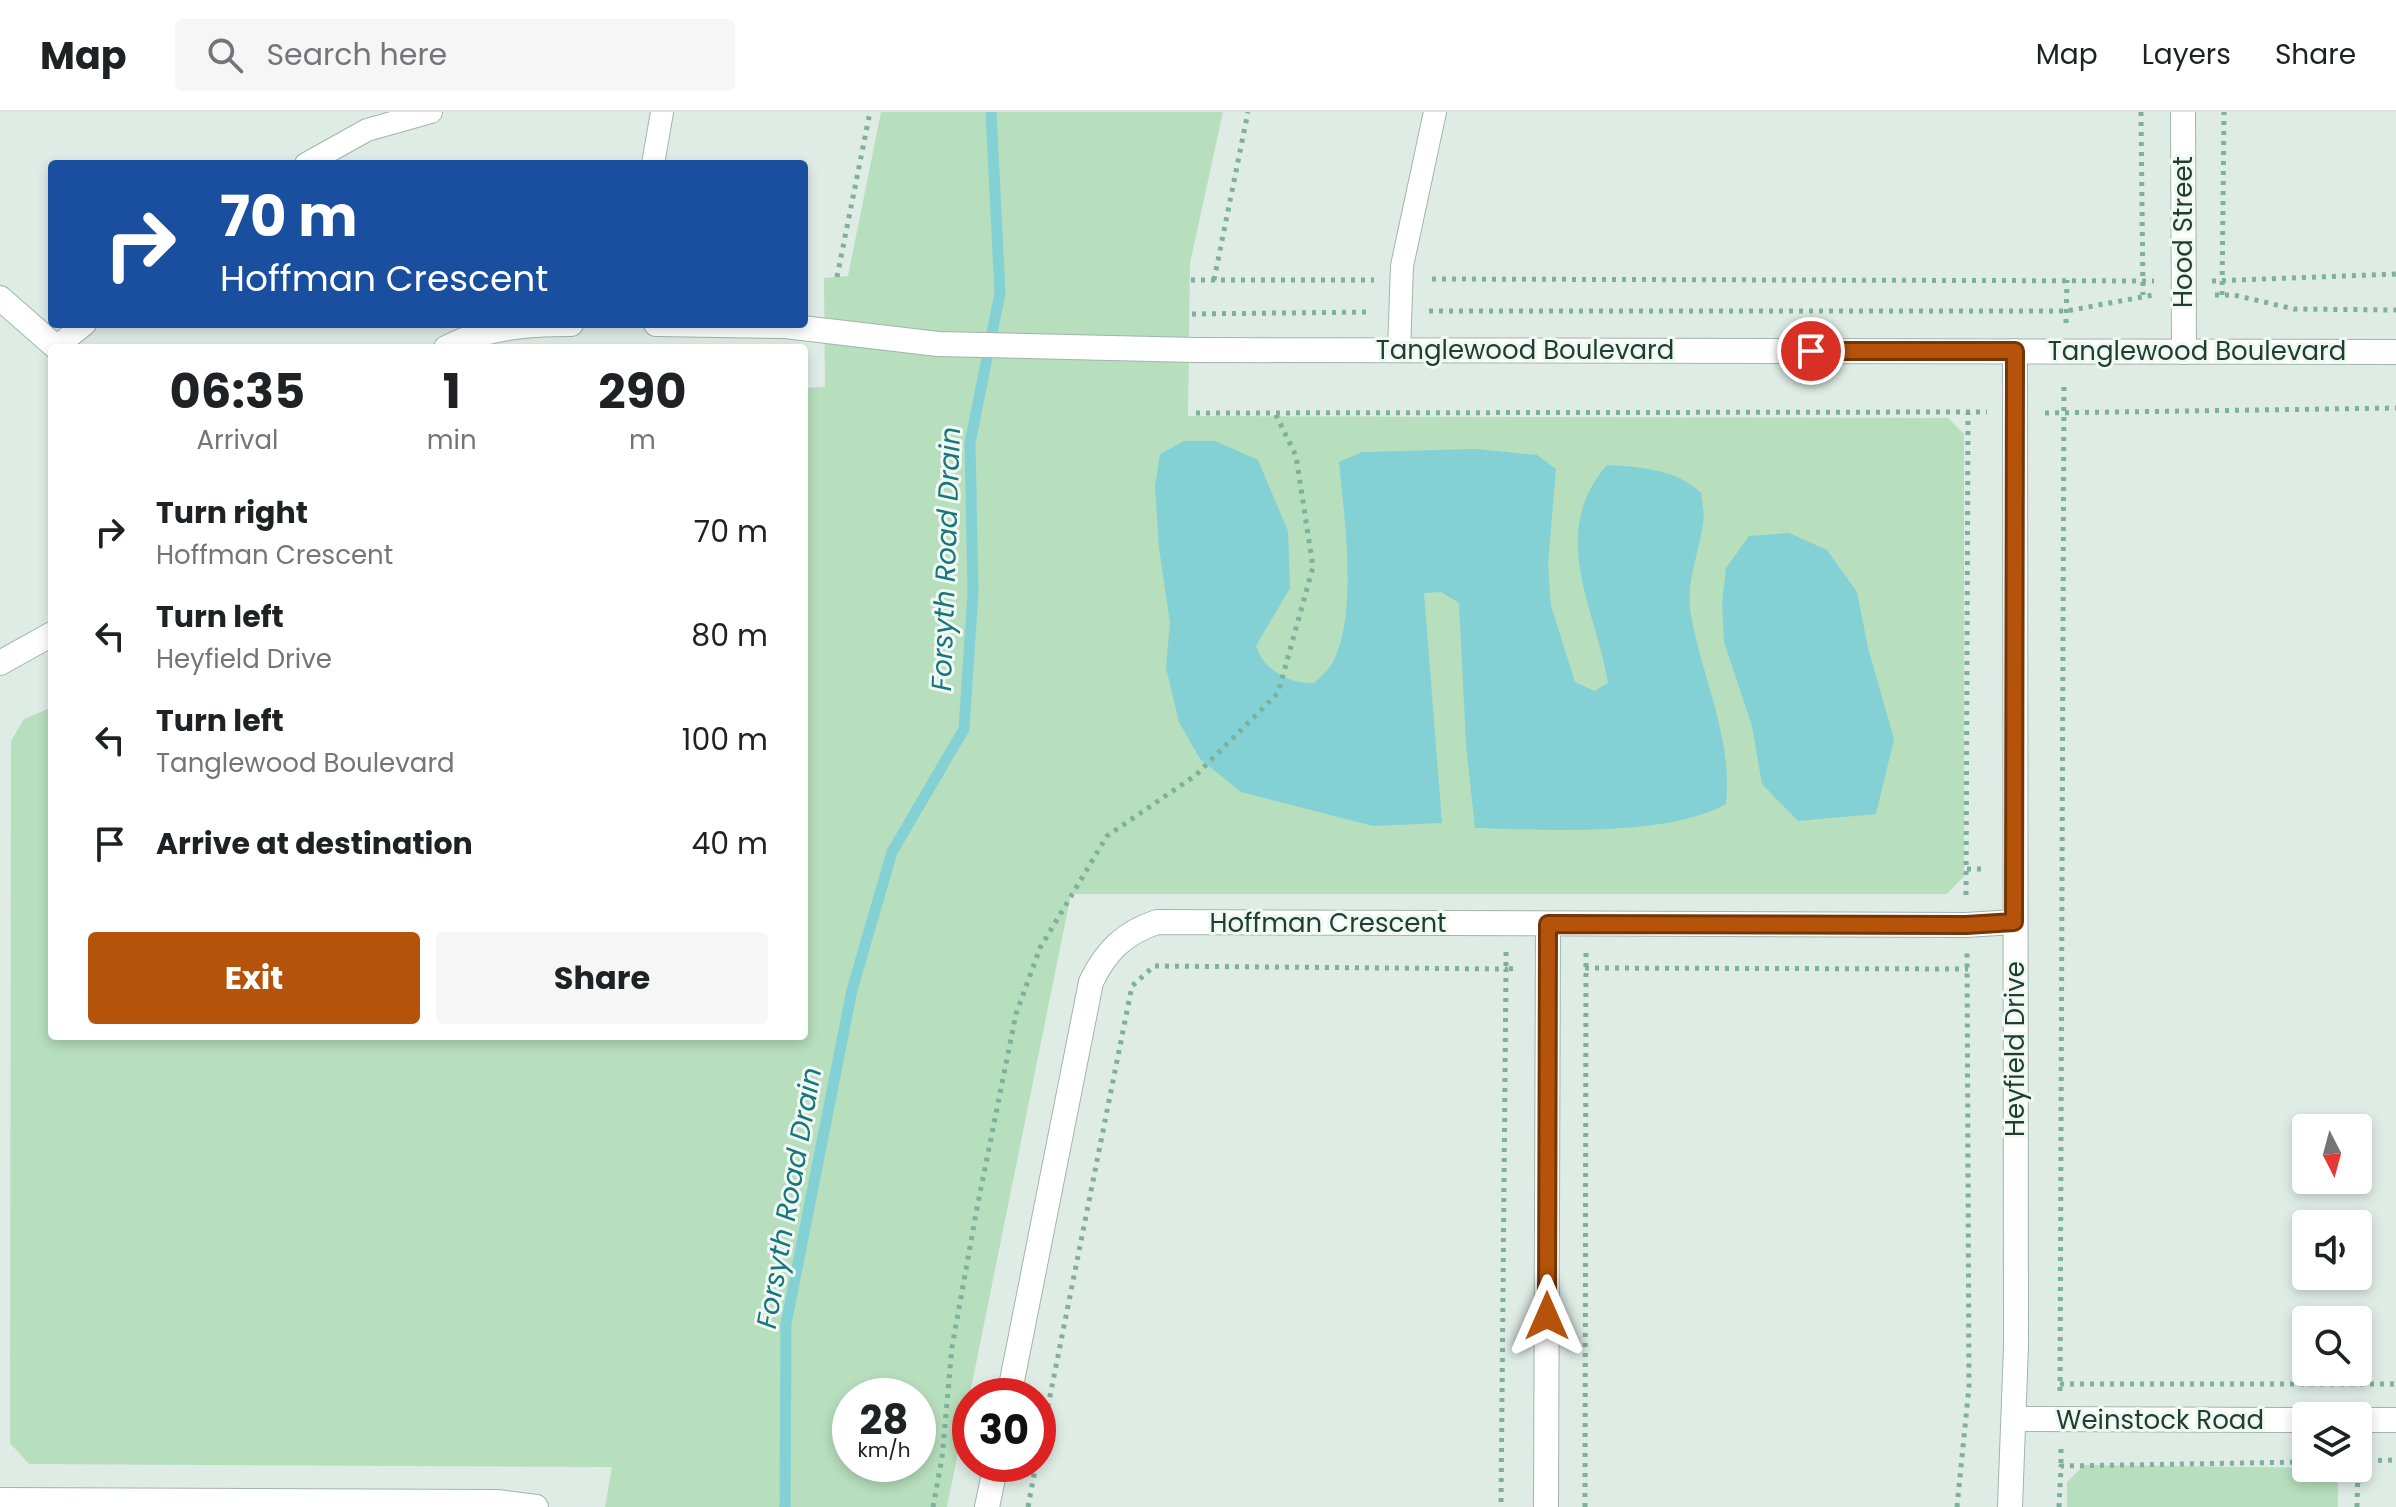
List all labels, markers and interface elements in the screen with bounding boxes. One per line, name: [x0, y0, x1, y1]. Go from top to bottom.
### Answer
search box: [175, 19, 735, 91]
text: Map: [40, 29, 127, 82]
icon: search: [203, 33, 247, 77]
text: Search here: [267, 33, 447, 76]
text: Map: [2036, 35, 2098, 74]
text: Layers: [2142, 35, 2231, 74]
text: Share: [2275, 35, 2356, 74]
street label: Hood Street: [2165, 156, 2201, 308]
text: 70 m: [220, 177, 358, 256]
icon: right: [88, 192, 192, 296]
text: Hoffman Crescent: [220, 253, 548, 304]
pin: [1777, 317, 1845, 385]
icon: arrive: [1789, 329, 1833, 373]
street label: Tanglewood Boulevard: [1376, 332, 1674, 368]
street label: Tanglewood Boulevard: [2048, 333, 2346, 369]
text: 06:35: [170, 358, 305, 425]
text: 1: [443, 358, 461, 425]
text: 290: [598, 358, 686, 425]
text: Arrival: [196, 422, 278, 458]
text: min: [427, 422, 477, 458]
text: m: [629, 422, 656, 458]
water label: Forsyth Road Drain: [922, 426, 970, 692]
text: Turn right: [156, 491, 308, 534]
icon: right: [88, 510, 132, 554]
text: 70 m: [694, 510, 768, 553]
text: Hoffman Crescent: [156, 537, 393, 573]
text: Turn left: [156, 595, 284, 638]
icon: left: [88, 614, 132, 658]
text: 80 m: [691, 614, 768, 657]
text: Heyfield Drive: [156, 641, 332, 677]
text: Turn left: [156, 699, 284, 742]
icon: left: [88, 718, 132, 762]
text: 100 m: [682, 718, 768, 761]
text: Tanglewood Boulevard: [156, 745, 455, 781]
icon: arrive: [88, 822, 132, 866]
text: Arrive at destination: [156, 822, 473, 865]
text: 40 m: [691, 822, 768, 865]
street label: Hoffman Crescent: [1209, 905, 1447, 941]
button: Exit: [88, 932, 420, 1024]
button: Share: [436, 932, 768, 1024]
street label: Heyfield Drive: [1997, 961, 2033, 1137]
water label: Forsyth Road Drain: [747, 1064, 831, 1332]
north arrow: [2292, 1114, 2372, 1194]
map controls: [2292, 1114, 2372, 1482]
button: sound: [2292, 1210, 2372, 1290]
position arrow: [1505, 1274, 1589, 1358]
button: search: [2292, 1306, 2372, 1386]
speed limit sign: 30: [952, 1378, 1056, 1482]
text: 28: [860, 1392, 908, 1448]
street label: Weinstock Road: [2056, 1402, 2264, 1438]
button: layers: [2292, 1402, 2372, 1482]
text: km/h: [857, 1436, 911, 1464]

